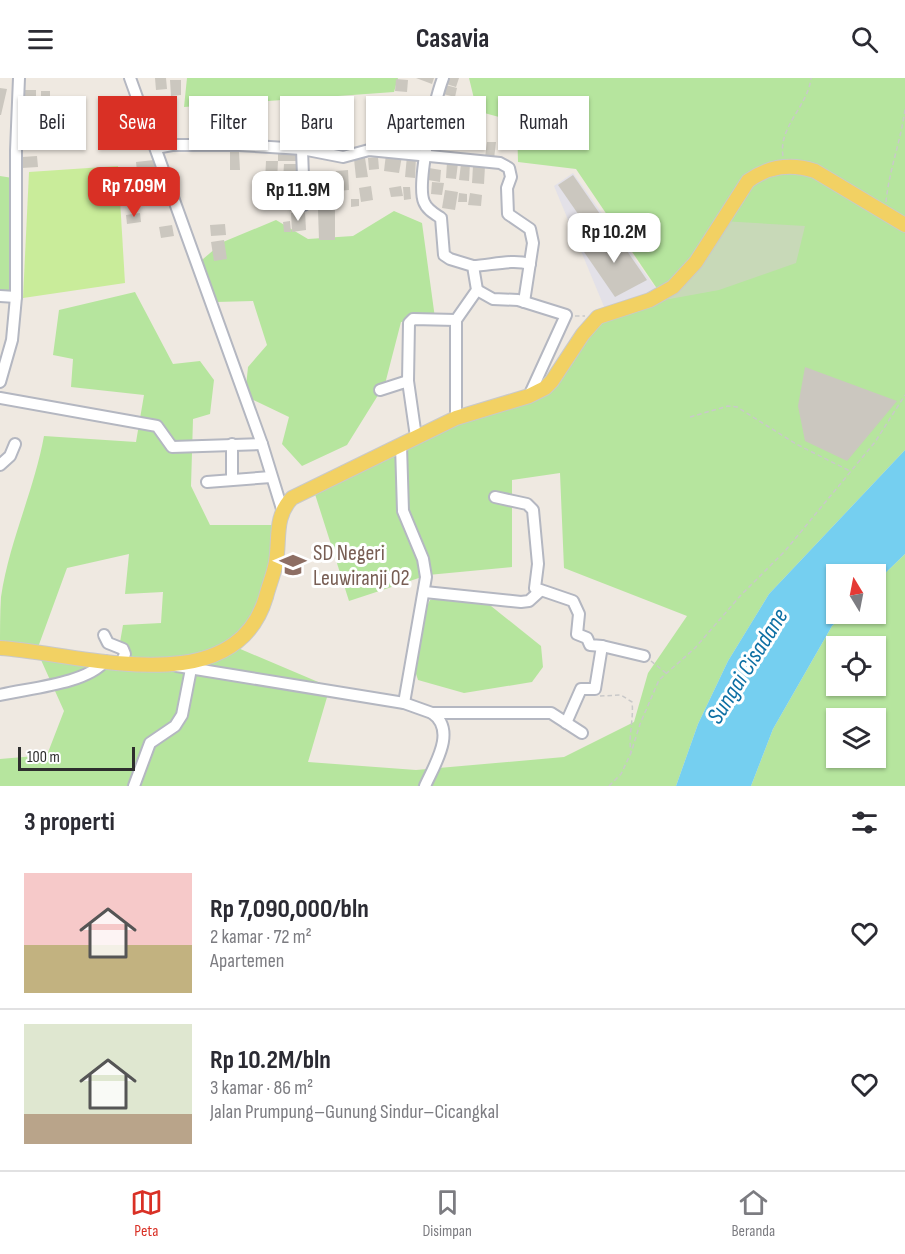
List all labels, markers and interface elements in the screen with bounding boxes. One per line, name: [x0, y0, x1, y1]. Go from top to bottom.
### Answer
icon: menu: [24, 23, 57, 56]
text: Casavia: [416, 23, 489, 55]
icon: search: [848, 23, 881, 56]
chip: Beli: [18, 96, 86, 150]
chip: Sewa: [98, 96, 177, 150]
chip: Filter: [189, 96, 268, 150]
chip: Baru: [280, 96, 354, 150]
chip: Apartemen: [366, 96, 486, 150]
chip: Rumah: [498, 96, 589, 150]
pin: Rp 7.09M: [72, 167, 196, 218]
pin: Rp 11.9M: [236, 171, 360, 222]
text: Rp 7.09M: [102, 174, 166, 198]
text: Rp 11.9M: [266, 178, 330, 202]
pin: Rp 10.2M: [552, 213, 676, 264]
text: Rp 10.2M: [582, 220, 646, 244]
place label: SD Negeri Leuwiranji 02: [313, 540, 410, 592]
school or university icon: SD Negeri Leuwiranji 02: [278, 550, 308, 580]
north arrow: [826, 564, 886, 624]
map controls: [826, 564, 886, 768]
water label: Sungai Cisadane: [701, 603, 794, 729]
button: locate: [826, 636, 886, 696]
button: layers: [826, 708, 886, 768]
scale bar: [18, 744, 135, 772]
text: 100 m: [27, 748, 60, 767]
icon: filters: [848, 806, 881, 839]
text: 3 properti: [24, 807, 115, 838]
text: Rp 7,090,000/bln: [210, 894, 369, 925]
icon: home: [72, 897, 144, 969]
icon: heart: [848, 917, 881, 950]
text: 2 kamar · 72 m²: [210, 925, 312, 949]
text: Apartemen: [210, 949, 284, 973]
text: Rp 10.2M/bln: [210, 1045, 331, 1076]
icon: home: [72, 1048, 144, 1120]
icon: heart: [848, 1068, 881, 1101]
text: 3 kamar · 86 m²: [210, 1076, 313, 1100]
text: Jalan Prumpung–Gunung Sindur–Cicangkal: [210, 1100, 499, 1124]
tab: Peta: [130, 1186, 163, 1241]
tab: Disimpan: [422, 1186, 472, 1241]
tab: Beranda: [731, 1186, 775, 1241]

